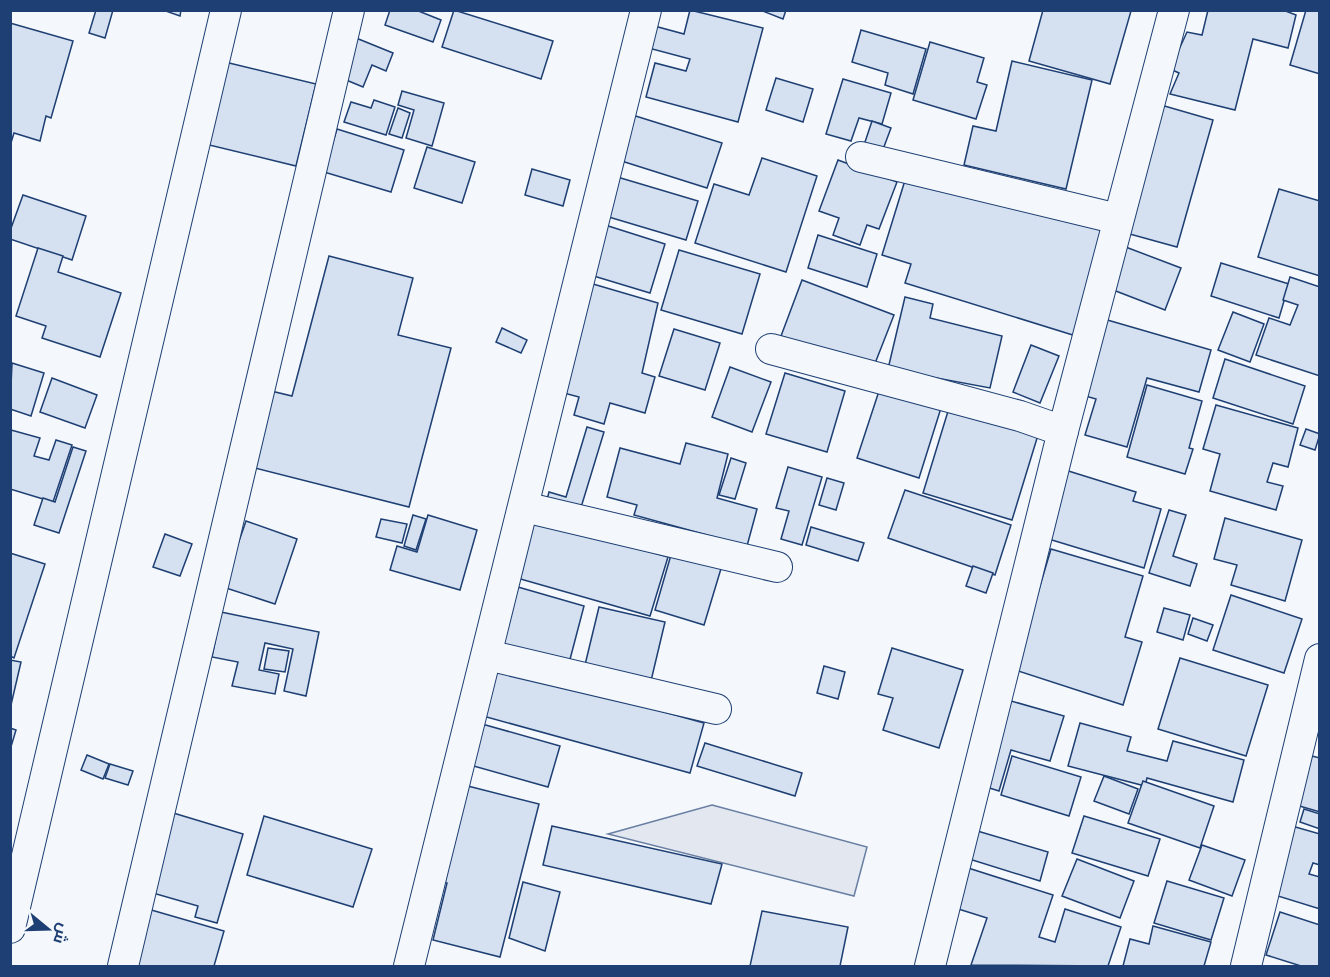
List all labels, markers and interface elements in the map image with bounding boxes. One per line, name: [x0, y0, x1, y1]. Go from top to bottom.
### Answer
north arrow: [18, 899, 78, 959]
text: ش: [47, 920, 75, 947]

